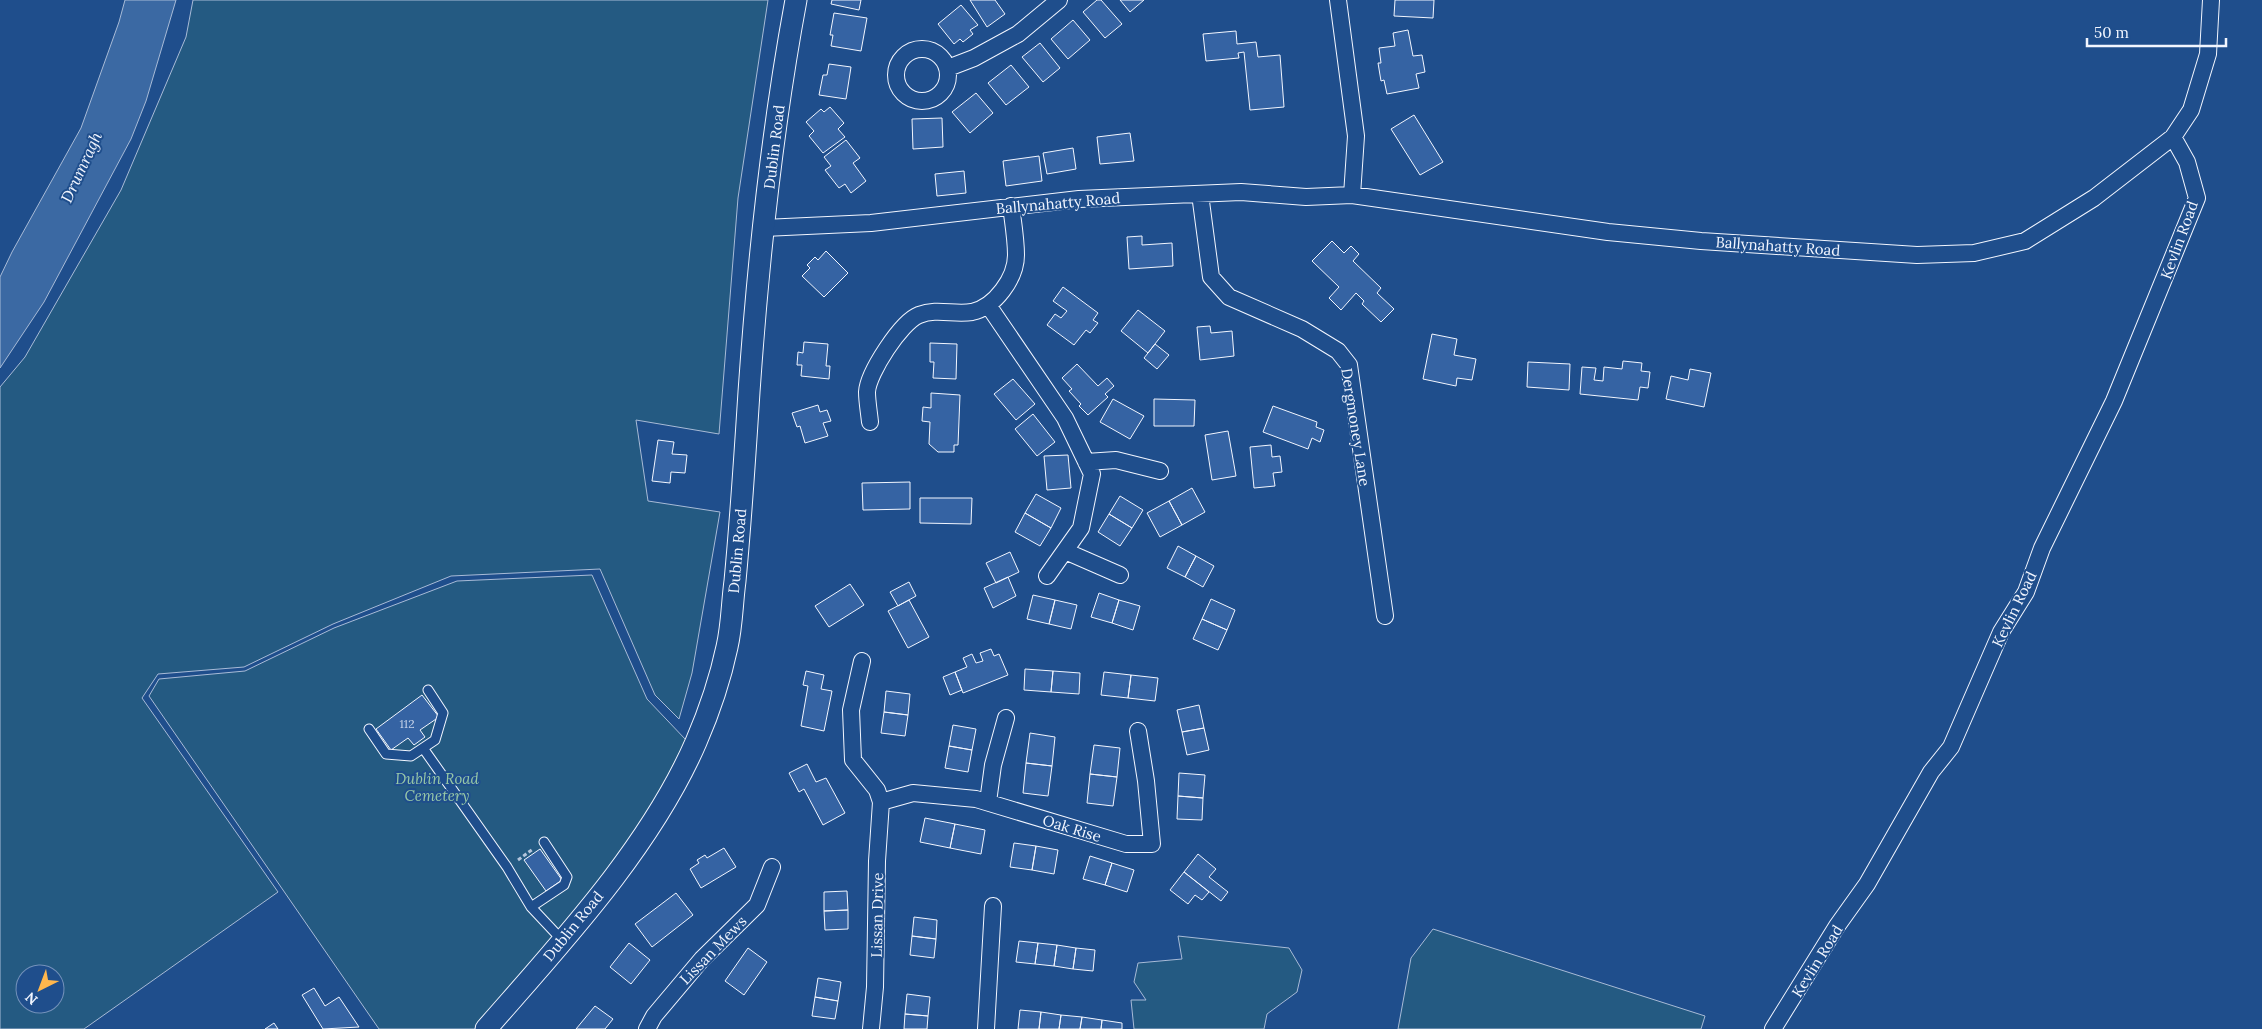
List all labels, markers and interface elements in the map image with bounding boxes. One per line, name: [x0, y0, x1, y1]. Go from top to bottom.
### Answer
scale bar: [2087, 15, 2226, 47]
text: 50 m: [2094, 23, 2129, 42]
street label: Dublin Road: [759, 104, 789, 190]
water label: Drumragh: [56, 128, 106, 206]
street label: Ballynahatty Road: [995, 188, 1121, 218]
street label: Kevlin Road: [2156, 198, 2202, 282]
street label: Ballynahatty Road: [1715, 232, 1841, 260]
street label: Dergmoney Lane: [1337, 367, 1375, 487]
street label: Dublin Road: [724, 508, 750, 594]
street label: Kevlin Road: [1988, 568, 2040, 650]
house number: 112: [399, 716, 415, 731]
park label: Dublin Road Cemetery: [395, 769, 479, 805]
street label: Oak Rise: [1040, 810, 1104, 846]
street label: Lissan Drive: [867, 872, 887, 958]
street label: Dublin Road: [539, 887, 607, 965]
street label: Lissan Mews: [676, 912, 751, 988]
street label: Kevlin Road: [1787, 921, 1847, 1001]
north arrow: [15, 964, 65, 1014]
text: N: [21, 988, 41, 1009]

